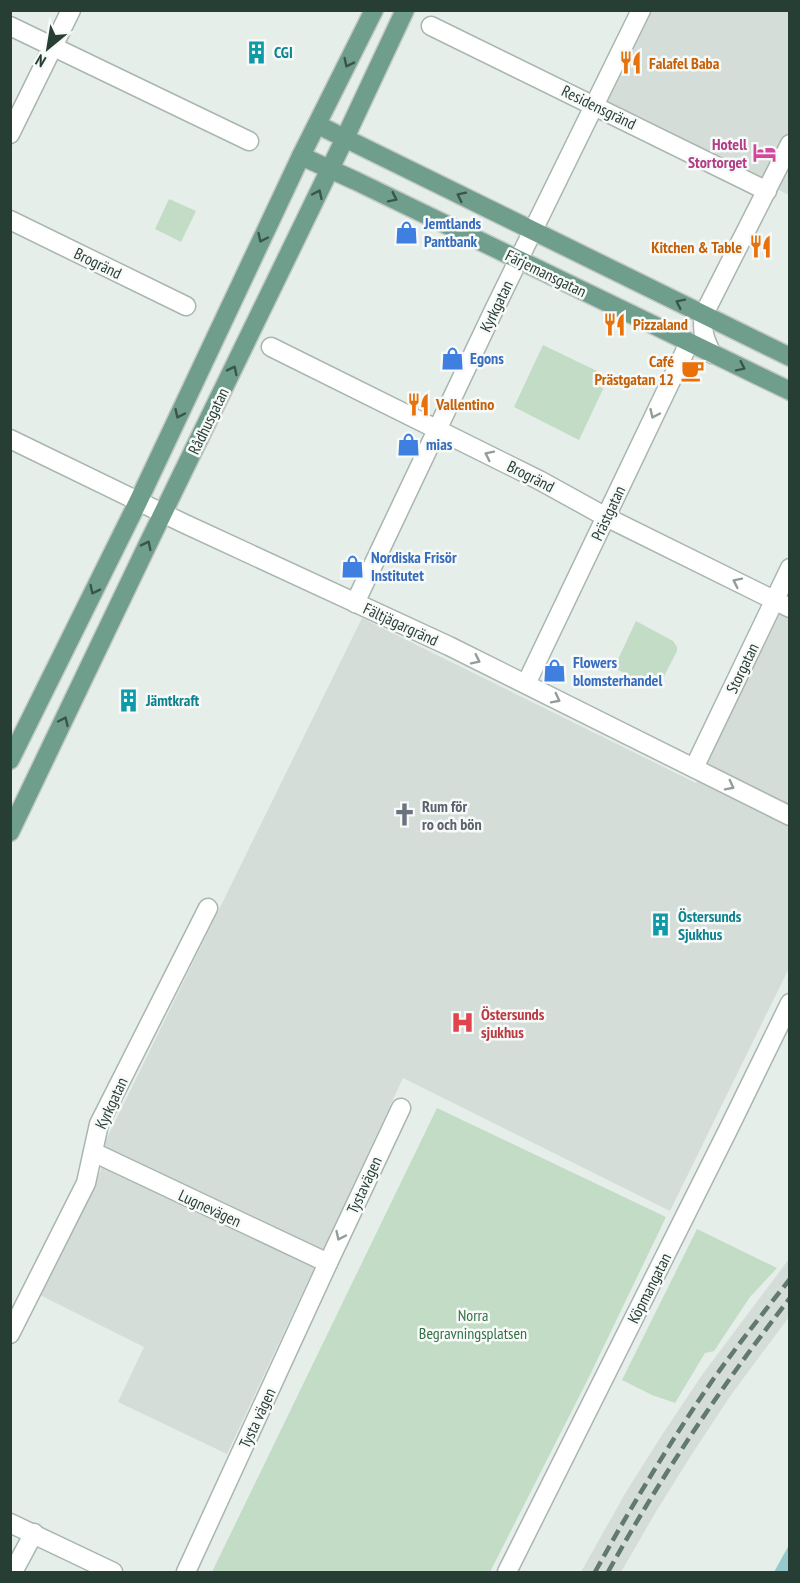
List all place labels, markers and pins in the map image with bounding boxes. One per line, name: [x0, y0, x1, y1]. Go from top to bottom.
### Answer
building icon: CGI: [243, 39, 269, 65]
place label: CGI: [274, 42, 293, 62]
restaurant icon: Falafel Baba: [618, 50, 644, 76]
place label: Falafel Baba: [649, 53, 720, 73]
place label: Hotell Stortorget: [688, 134, 747, 172]
hotel icon: Hotell Stortorget: [752, 140, 778, 166]
place label: Jemtlands Pantbank: [423, 213, 482, 251]
shop icon: Jemtlands Pantbank: [393, 219, 419, 245]
restaurant icon: Kitchen & Table: [747, 234, 773, 260]
place label: Kitchen & Table: [651, 237, 742, 257]
restaurant icon: Pizzaland: [602, 311, 628, 337]
place label: Pizzaland: [633, 314, 688, 334]
shop icon: Egons: [439, 345, 465, 371]
place label: Egons: [470, 348, 504, 368]
place label: Café Prästgatan 12: [594, 351, 674, 389]
cafe icon: Café Prästgatan 12: [679, 357, 705, 383]
restaurant icon: Vallentino: [405, 391, 431, 417]
place label: Vallentino: [435, 394, 494, 414]
shop icon: mias: [395, 431, 421, 457]
place label: mias: [426, 434, 453, 454]
place label: Nordiska Frisör Institutet: [371, 547, 457, 585]
shop icon: Nordiska Frisör Institutet: [340, 553, 366, 579]
place label: Flowers blomsterhandel: [573, 652, 662, 690]
shop icon: Flowers blomsterhandel: [542, 658, 568, 684]
building icon: Jämtkraft: [115, 687, 141, 713]
place label: Jämtkraft: [145, 690, 200, 710]
place label: Rum för ro och bön: [422, 796, 482, 834]
church icon: Rum för ro och bön: [391, 802, 417, 828]
place label: Östersunds Sjukhus: [678, 906, 742, 944]
building icon: Östersunds Sjukhus: [647, 912, 673, 938]
place label: Östersunds sjukhus: [481, 1004, 545, 1042]
hospital icon: Östersunds sjukhus: [450, 1010, 476, 1036]

